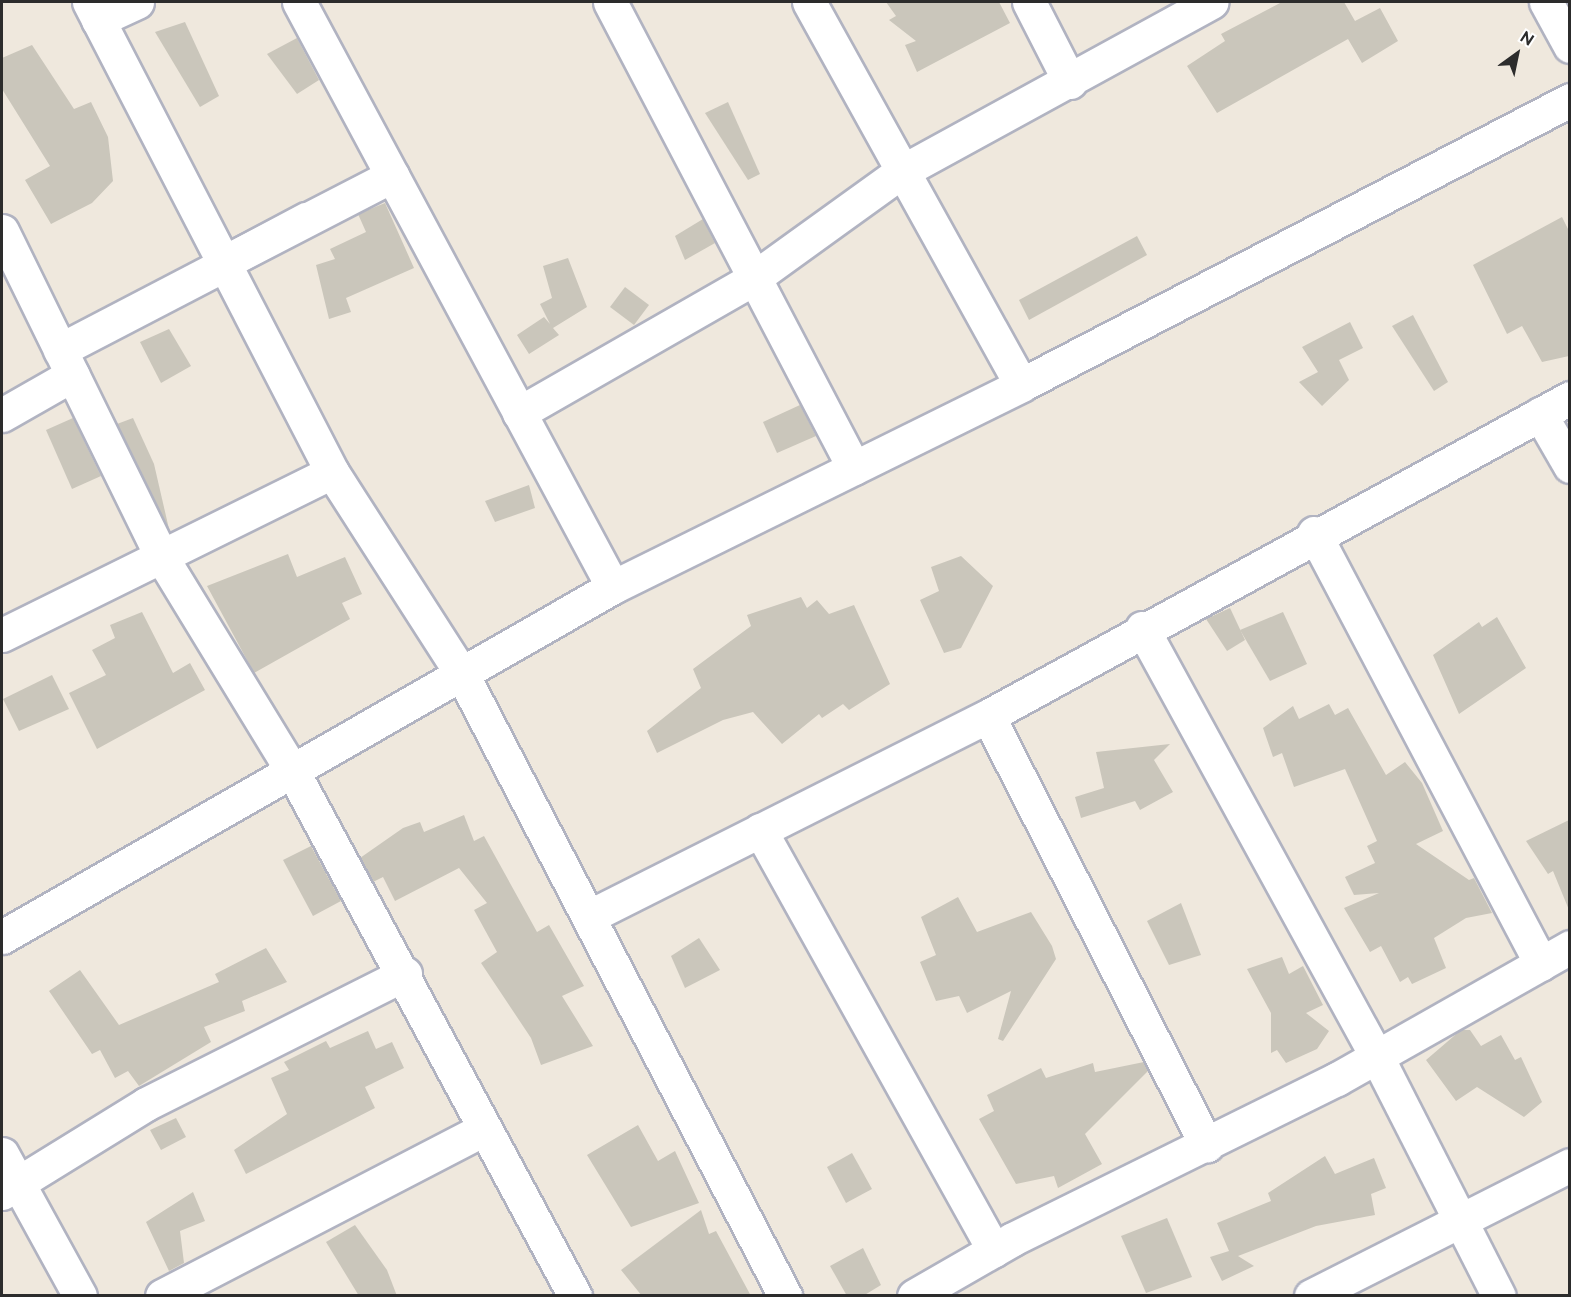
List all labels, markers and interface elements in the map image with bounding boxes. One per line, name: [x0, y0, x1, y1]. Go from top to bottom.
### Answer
north arrow: [1487, 24, 1547, 84]
text: N: [1517, 27, 1537, 50]

